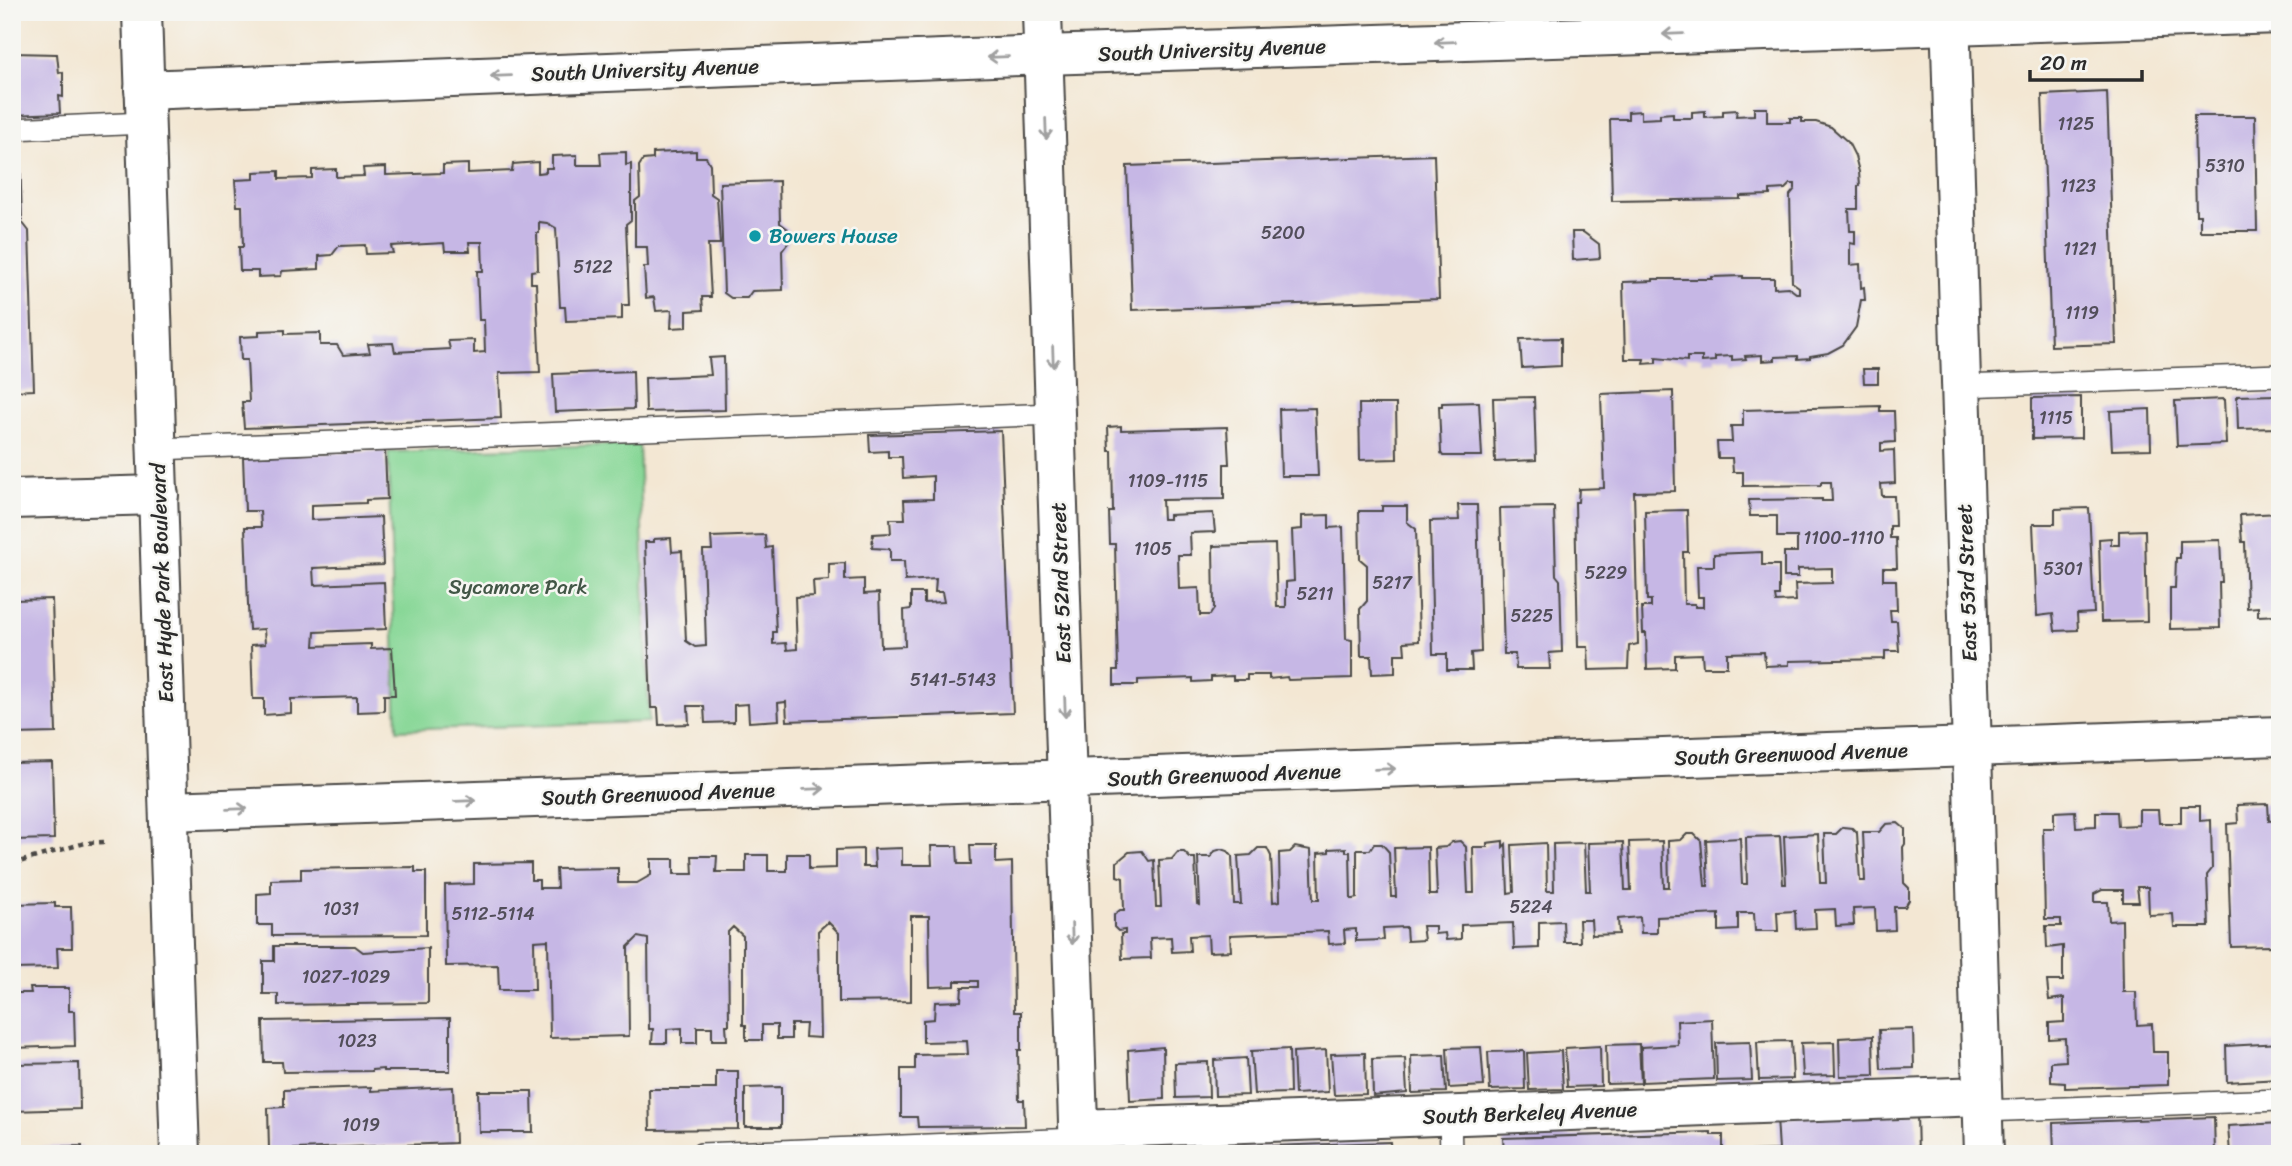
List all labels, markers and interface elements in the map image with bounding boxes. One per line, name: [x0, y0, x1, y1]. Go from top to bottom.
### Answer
street label: South University Avenue: [1097, 27, 1327, 73]
one-way arrow: [1662, 28, 1685, 41]
one-way arrow: [1434, 35, 1457, 48]
scale bar: [2030, 38, 2142, 82]
text: 20 m: [2040, 44, 2087, 82]
street label: South University Avenue: [530, 47, 760, 93]
one-way arrow: [986, 51, 1009, 64]
one-way arrow: [490, 69, 513, 82]
house number: 1125: [2058, 108, 2094, 140]
one-way arrow: [1039, 118, 1053, 141]
house number: 5310: [2205, 150, 2245, 182]
house number: 1123: [2060, 170, 2096, 202]
place label: Bowers House: [769, 217, 898, 255]
house number: 5200: [1261, 217, 1305, 249]
marker: Bowers House: [747, 228, 763, 244]
house number: 1121: [2063, 233, 2097, 265]
house number: 5122: [573, 251, 613, 283]
house number: 1119: [2065, 297, 2099, 329]
one-way arrow: [1047, 345, 1060, 368]
house number: 1115: [2039, 402, 2073, 434]
street label: East Hyde Park Boulevard: [139, 461, 185, 703]
house number: 1109-1115: [1128, 465, 1208, 497]
street label: East 52nd Street: [1039, 502, 1083, 664]
street label: East 53rd Street: [1945, 504, 1989, 662]
house number: 1100-1110: [1803, 522, 1885, 554]
house number: 1105: [1134, 533, 1172, 565]
house number: 5301: [2043, 553, 2083, 585]
house number: 5229: [1585, 557, 1627, 589]
house number: 5217: [1372, 567, 1413, 599]
park label: Sycamore Park: [448, 568, 588, 606]
house number: 5211: [1297, 578, 1334, 610]
house number: 5225: [1511, 600, 1553, 632]
house number: 5141-5143: [910, 664, 996, 696]
one-way arrow: [1058, 695, 1071, 718]
street label: South Greenwood Avenue: [1673, 731, 1909, 777]
street label: South Greenwood Avenue: [1106, 752, 1342, 798]
one-way arrow: [1373, 762, 1396, 775]
street label: South Greenwood Avenue: [540, 771, 776, 817]
one-way arrow: [803, 782, 826, 795]
one-way arrow: [453, 794, 476, 807]
one-way arrow: [226, 802, 249, 815]
house number: 5224: [1509, 891, 1553, 923]
house number: 1031: [323, 893, 360, 925]
house number: 5112-5114: [452, 898, 534, 930]
one-way arrow: [1066, 922, 1079, 945]
house number: 1027-1029: [302, 961, 390, 993]
house number: 1023: [337, 1025, 377, 1057]
street label: South Berkeley Avenue: [1422, 1090, 1638, 1136]
house number: 1019: [342, 1109, 380, 1141]

